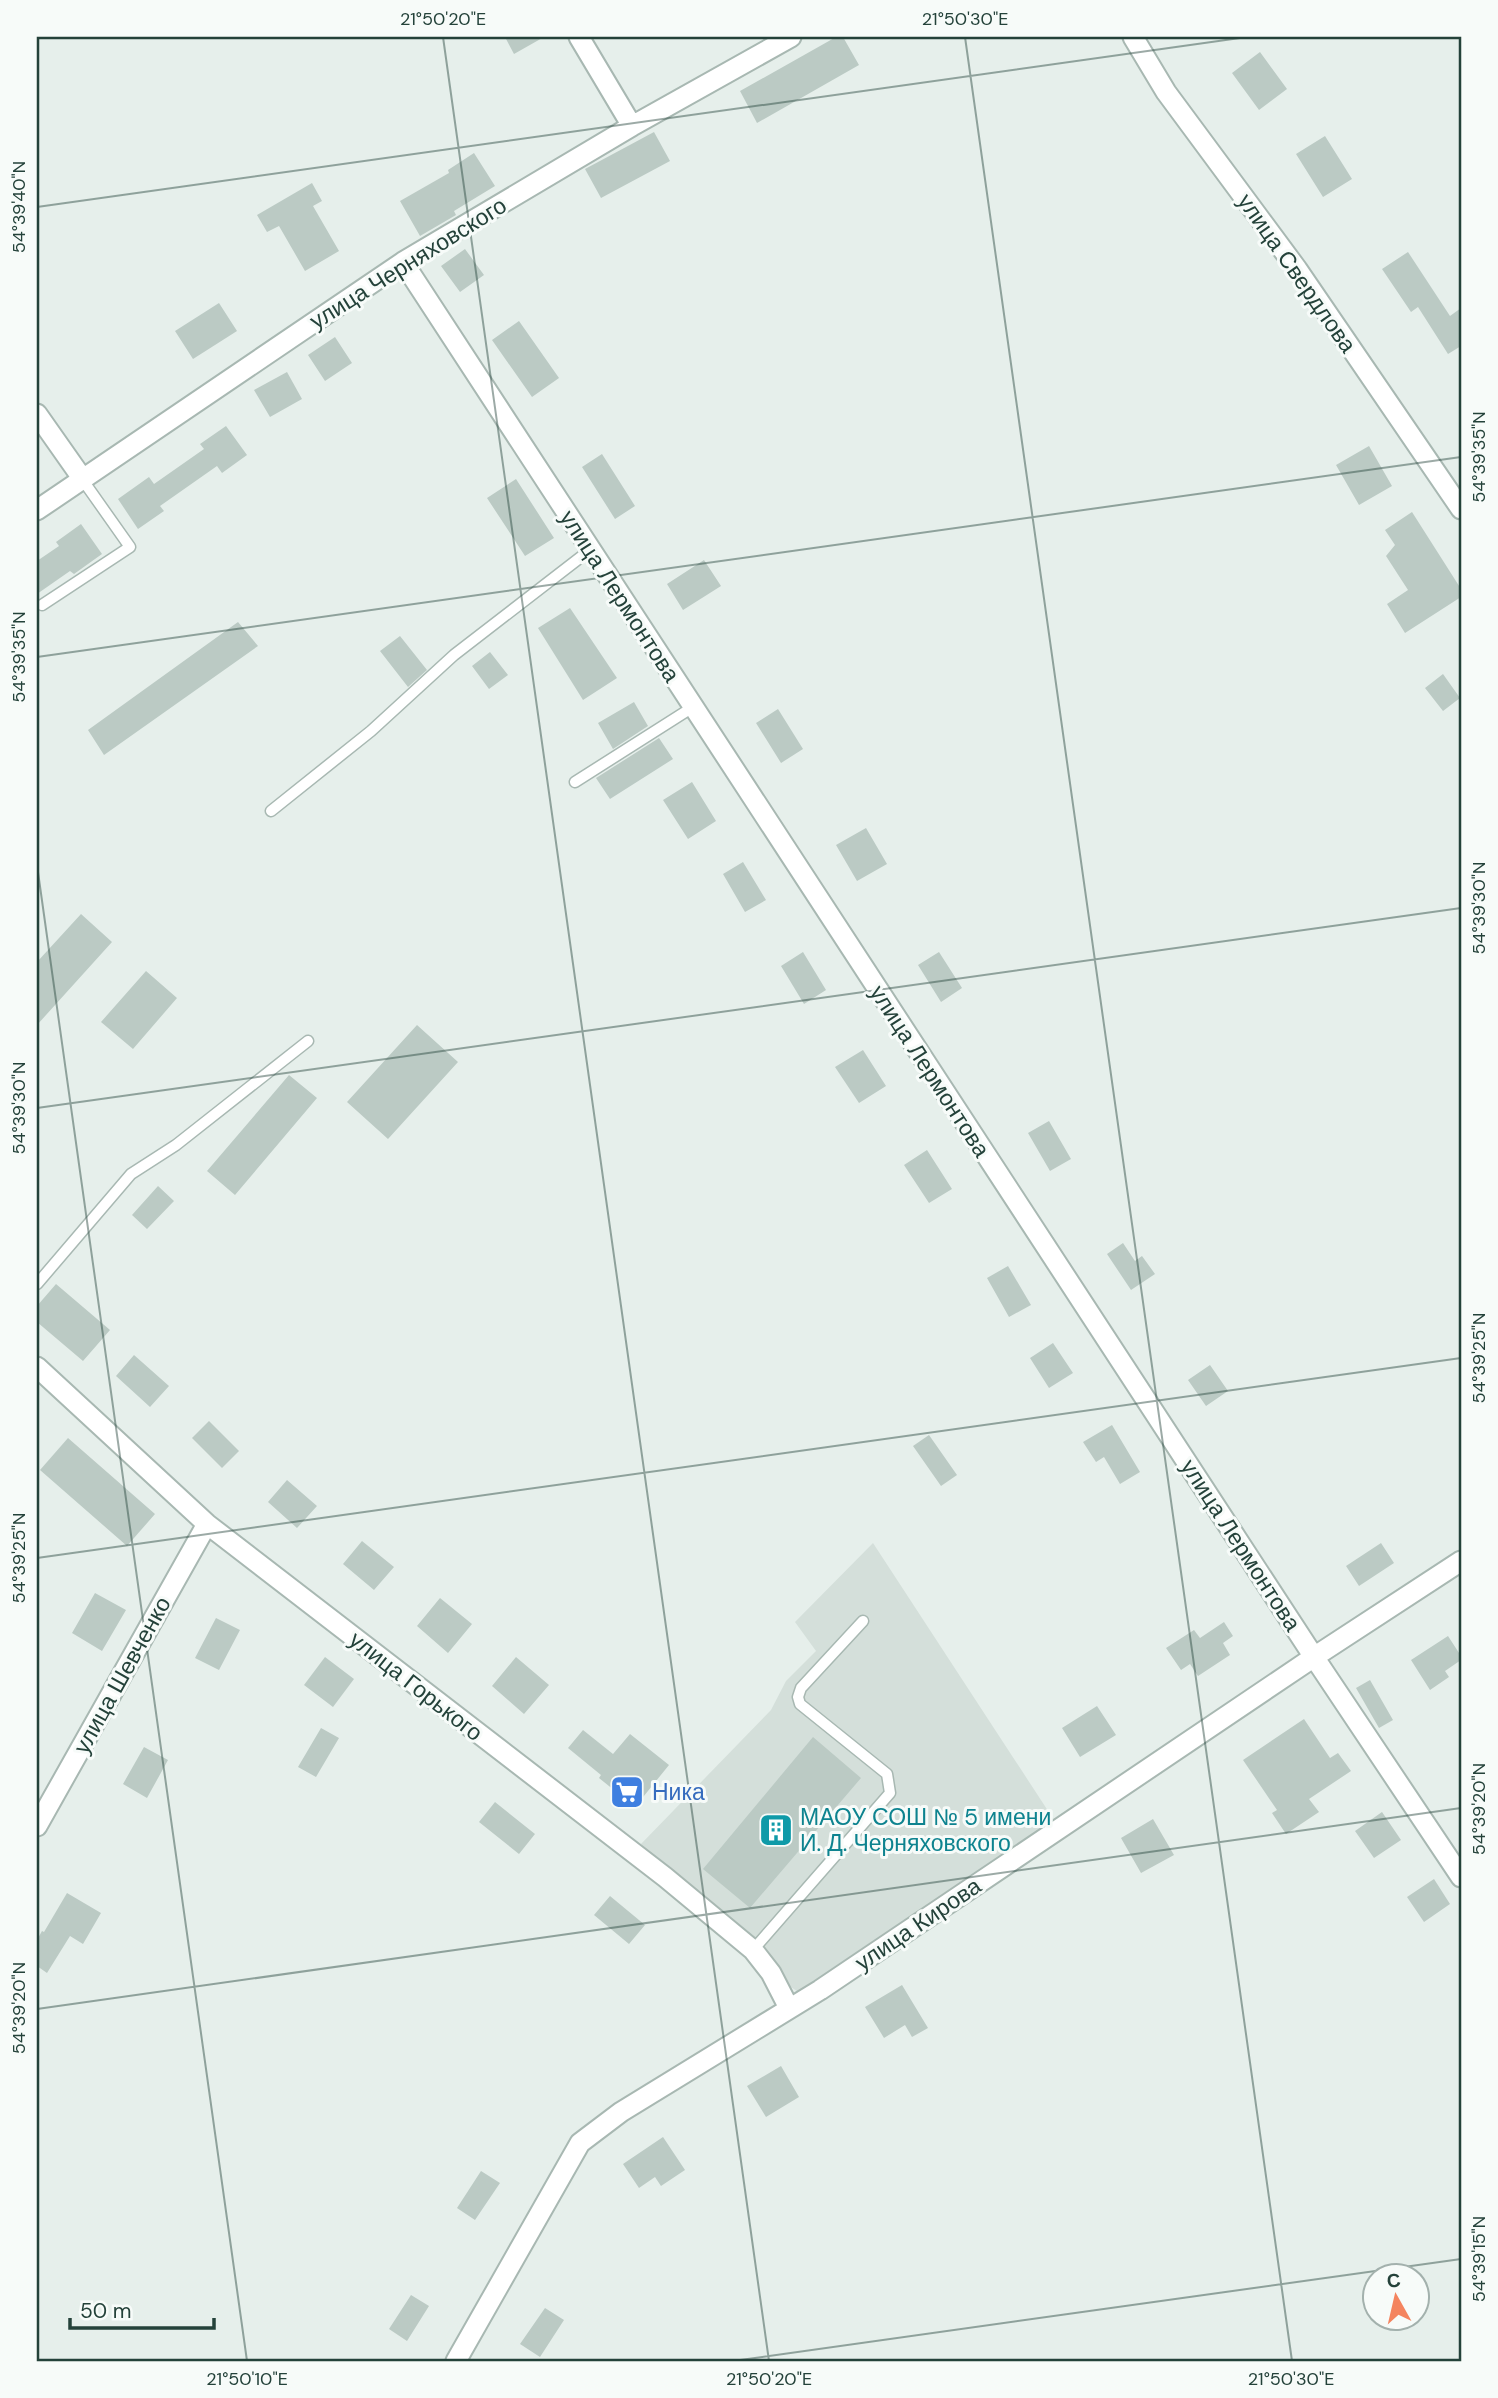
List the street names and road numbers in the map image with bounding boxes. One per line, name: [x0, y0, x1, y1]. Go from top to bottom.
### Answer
street label: улица Свердлова: [1231, 188, 1363, 359]
street label: улица Черняховского: [304, 190, 512, 336]
street label: улица Лермонтова: [553, 504, 687, 688]
street label: улица Лермонтова: [863, 979, 997, 1163]
street label: улица Лермонтова: [1174, 1453, 1308, 1637]
street label: улица Шевченко: [66, 1591, 178, 1759]
street label: улица Горького: [343, 1624, 489, 1748]
street label: улица Кирова: [849, 1871, 987, 1977]

